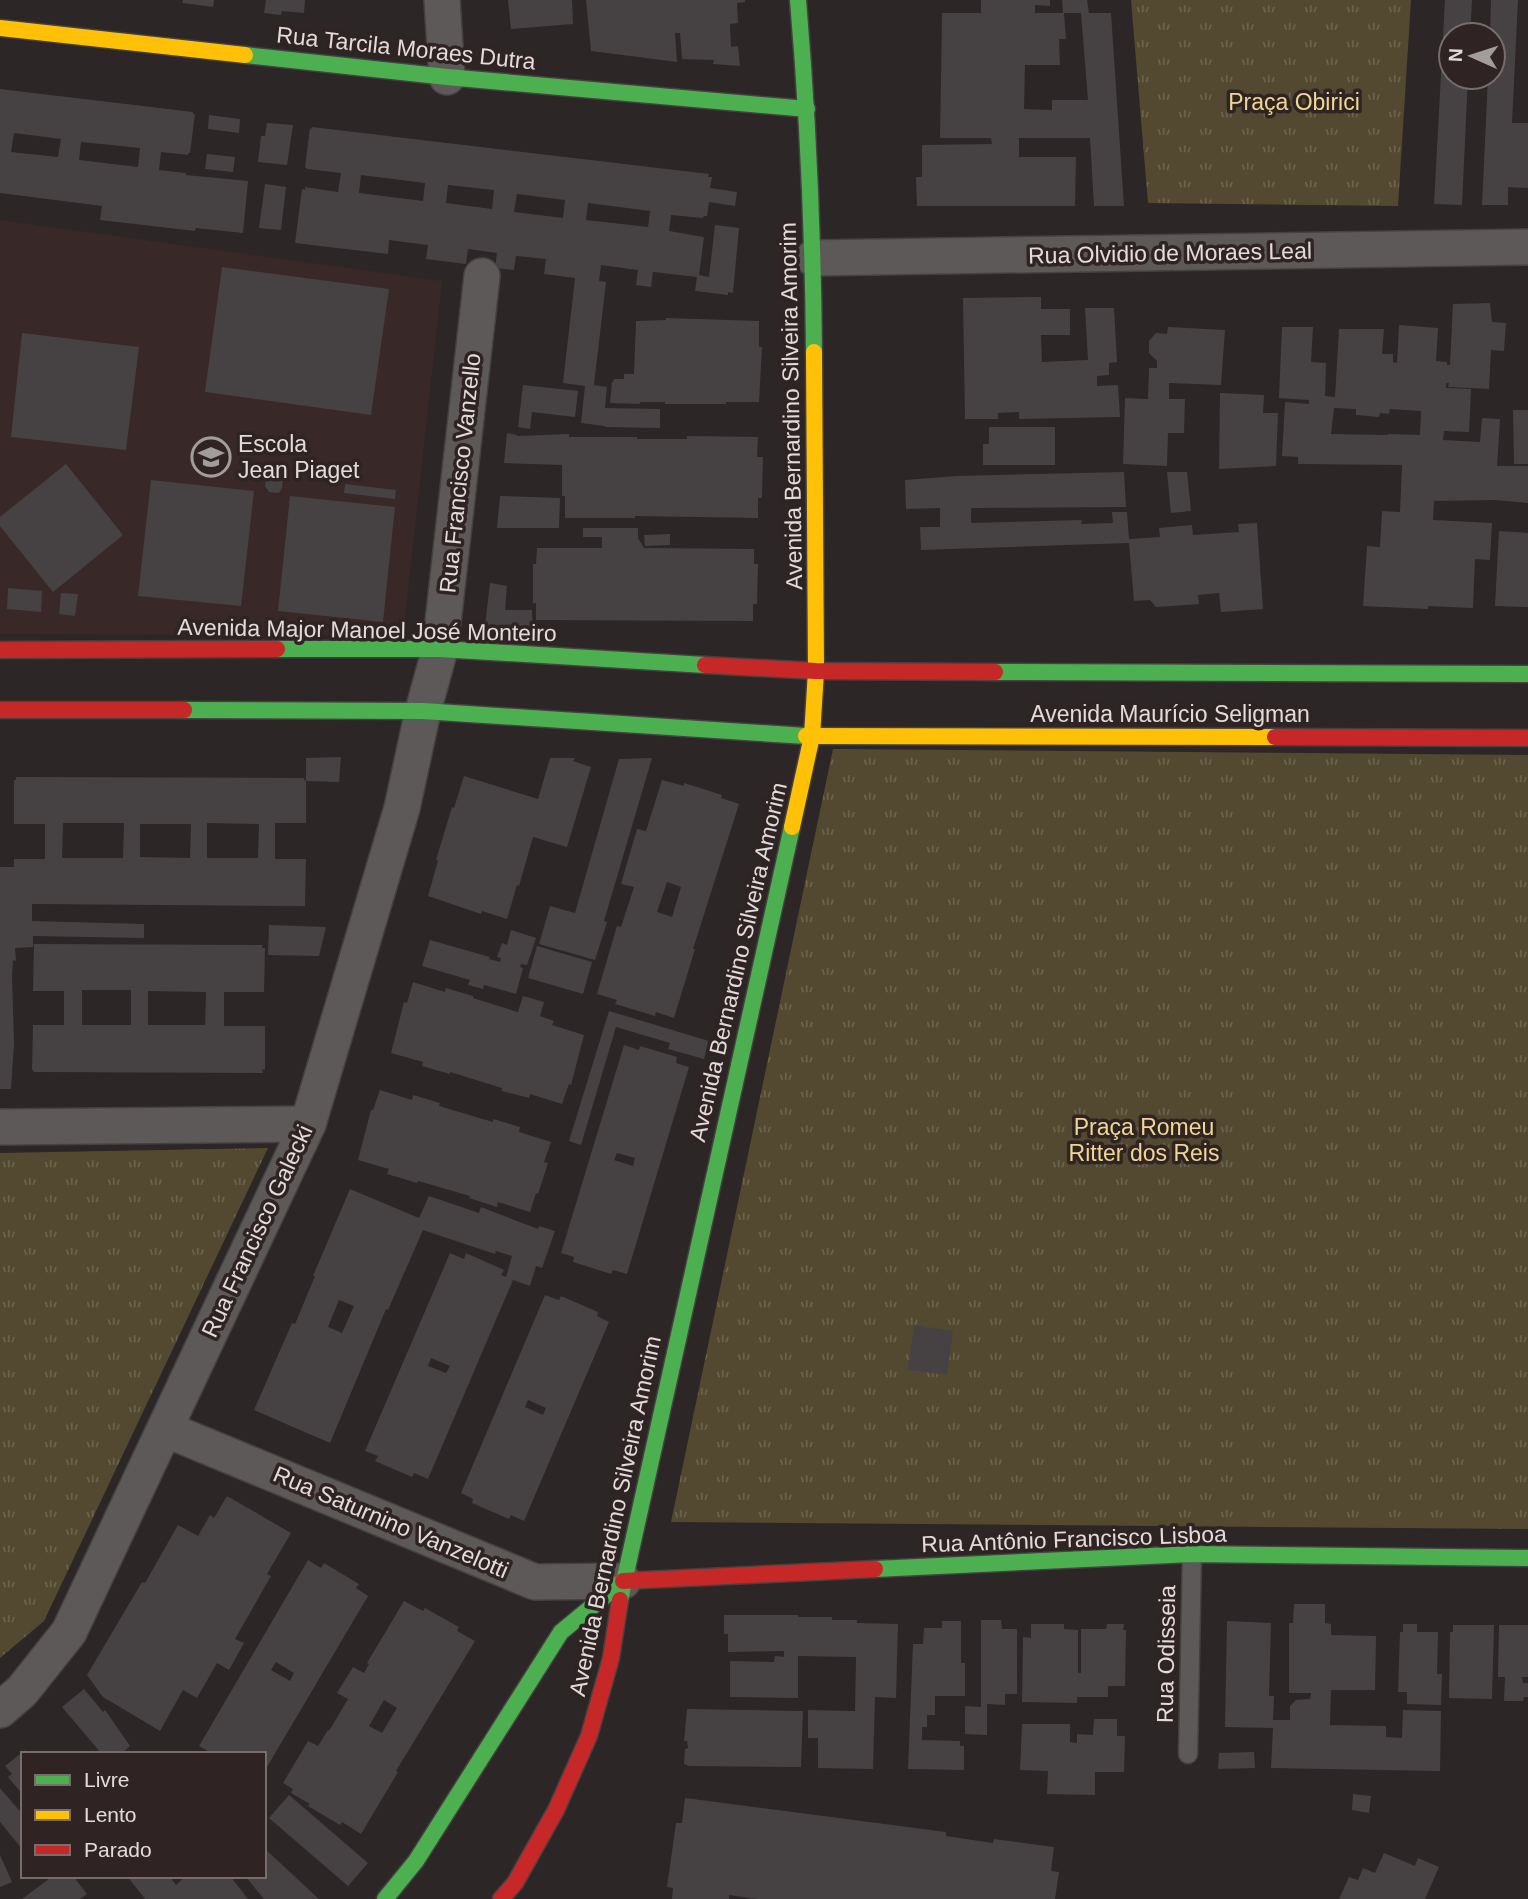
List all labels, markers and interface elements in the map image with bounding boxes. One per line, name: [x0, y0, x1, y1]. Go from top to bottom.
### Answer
street label: Rua Tarcila Moraes Dutra: [275, 21, 537, 75]
north arrow: [1437, 21, 1507, 91]
text: N: [1445, 48, 1466, 63]
park label: Praça Obirici: [1228, 89, 1360, 115]
street label: Avenida Bernardino Silveira Amorim: [775, 222, 807, 590]
street label: Rua Olvidio de Moraes Leal: [1028, 238, 1312, 268]
street label: Rua Francisco Vanzello: [434, 352, 486, 594]
place label: Escola Jean Piaget: [238, 431, 360, 483]
school or university icon: Escola Jean Piaget: [190, 436, 232, 478]
street label: Avenida Major Manoel José Monteiro: [177, 614, 557, 646]
street label: Avenida Maurício Seligman: [1030, 701, 1310, 727]
street label: Avenida Bernardino Silveira Amorim: [684, 780, 792, 1144]
park label: Praça Romeu Ritter dos Reis: [1069, 1114, 1219, 1166]
street label: Rua Francisco Galecki: [196, 1121, 318, 1341]
street label: Avenida Bernardino Silveira Amorim: [564, 1333, 666, 1699]
street label: Rua Saturnino Vanzelotti: [270, 1461, 512, 1583]
street label: Rua Antônio Francisco Lisboa: [921, 1521, 1227, 1557]
street label: Rua Odisseia: [1152, 1585, 1180, 1723]
legend: [21, 1752, 266, 1878]
text: Livre: [84, 1768, 130, 1791]
text: Lento: [84, 1803, 137, 1826]
text: Parado: [84, 1838, 152, 1861]

